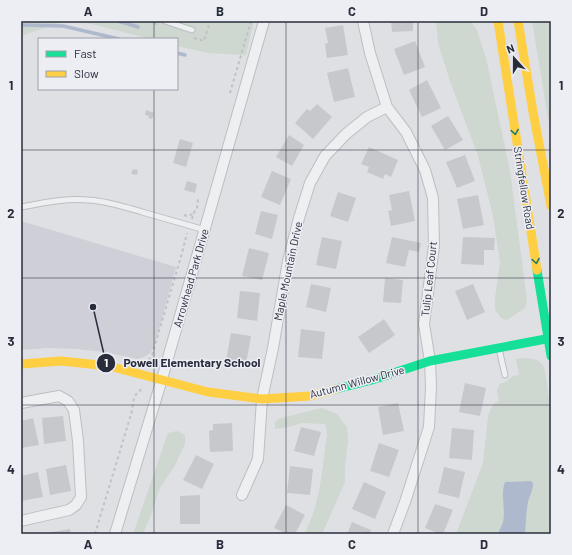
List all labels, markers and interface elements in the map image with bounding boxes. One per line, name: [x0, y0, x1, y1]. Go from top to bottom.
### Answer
text: A: [84, 3, 93, 19]
text: B: [216, 3, 224, 19]
text: C: [348, 3, 356, 19]
text: D: [480, 3, 488, 19]
legend: [38, 38, 178, 90]
north arrow: [494, 38, 534, 78]
text: N: [504, 41, 516, 56]
text: Fast: [74, 46, 97, 60]
text: Slow: [74, 66, 99, 80]
text: 1: [9, 77, 13, 93]
text: 1: [559, 77, 563, 93]
one-way arrow: [511, 129, 519, 135]
street label: Stringfellow Road: [512, 146, 537, 230]
text: 2: [7, 205, 15, 221]
text: 2: [557, 205, 565, 221]
street label: Maple Mountain Drive: [271, 220, 304, 322]
street label: Arrowhead Park Drive: [170, 227, 211, 329]
street label: Tulip Leaf Court: [418, 241, 439, 317]
one-way arrow: [531, 258, 540, 264]
text: 3: [7, 333, 15, 349]
text: 3: [557, 333, 565, 349]
callout: Powell Elementary School: [96, 351, 269, 375]
text: 1: [104, 355, 108, 369]
text: Powell Elementary School: [123, 355, 261, 369]
street label: Autumn Willow Drive: [308, 363, 406, 400]
text: 4: [7, 461, 15, 477]
text: 4: [557, 461, 565, 477]
text: A: [84, 536, 93, 552]
text: B: [216, 536, 224, 552]
text: C: [348, 536, 356, 552]
text: D: [480, 536, 488, 552]

